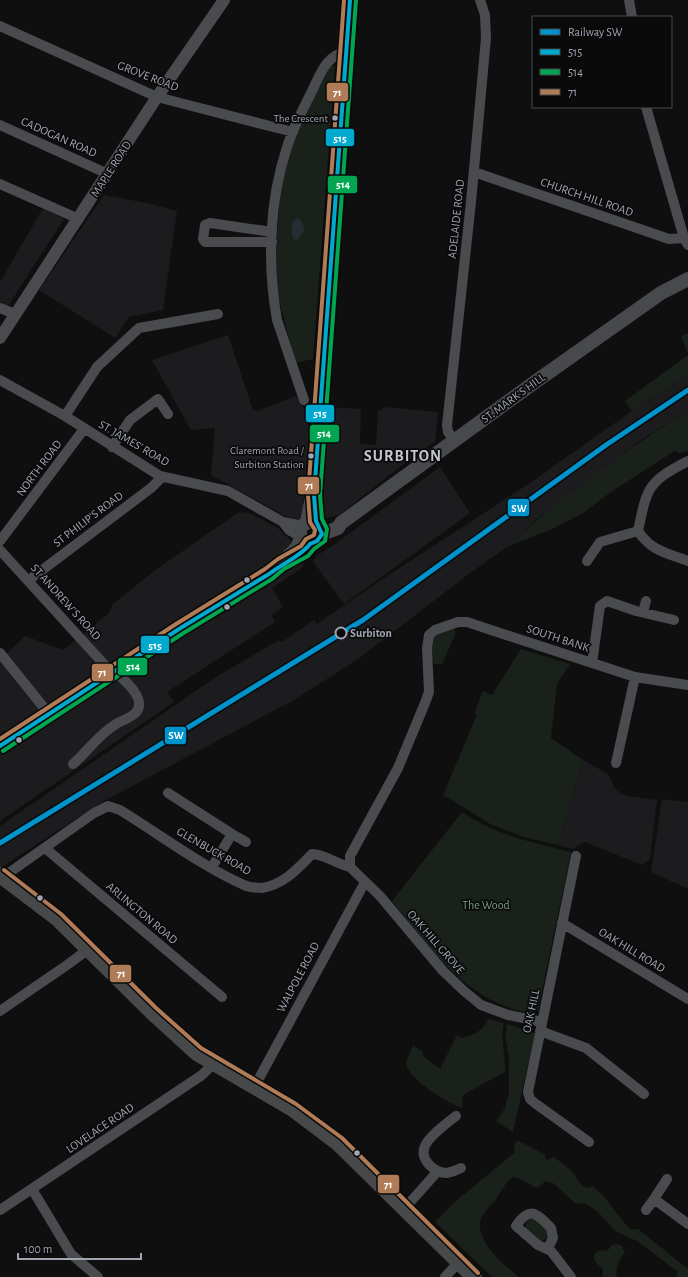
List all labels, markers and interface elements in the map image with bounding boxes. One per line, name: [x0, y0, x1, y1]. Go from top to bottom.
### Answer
legend: [532, 16, 672, 108]
text: Railway SW: [568, 26, 623, 39]
text: 515: [568, 46, 582, 58]
street label: GROVE ROAD: [116, 59, 180, 93]
text: 514: [568, 66, 583, 78]
line badge: 71: [326, 82, 349, 102]
text: 71: [568, 86, 577, 98]
text: 71: [333, 87, 341, 98]
place label: The Crescent: [273, 113, 328, 124]
marker: The Crescent: [330, 113, 340, 123]
street label: CADOGAN ROAD: [19, 115, 99, 159]
line badge: 515: [325, 128, 355, 147]
text: 515: [333, 133, 347, 144]
street label: MAPLE ROAD: [89, 139, 134, 199]
line badge: 514: [327, 175, 358, 194]
street label: CHURCH HILL ROAD: [539, 176, 635, 219]
street label: ADELAIDE ROAD: [446, 178, 466, 259]
text: 514: [336, 179, 351, 190]
street label: ST. MARK'S HILL: [479, 371, 547, 425]
line badge: 515: [305, 404, 335, 423]
text: 515: [313, 408, 327, 419]
street label: ST. JAMES' ROAD: [97, 418, 172, 468]
line badge: 514: [309, 424, 340, 443]
text: 514: [317, 428, 332, 439]
street label: NORTH ROAD: [14, 438, 64, 498]
place label: Claremont Road / Surbiton Station: [230, 445, 305, 470]
district label: SURBITON: [364, 448, 442, 464]
marker: Claremont Road / Surbiton Station: [306, 451, 316, 461]
line badge: 71: [297, 476, 320, 495]
text: 71: [305, 480, 313, 491]
street label: ST PHILIP'S ROAD: [51, 489, 125, 549]
line badge: SW: [507, 498, 530, 517]
text: SW: [511, 503, 527, 514]
street label: ST ANDREW'S ROAD: [29, 562, 103, 643]
unlabelled marker: [242, 575, 252, 585]
unlabelled marker: [222, 602, 232, 612]
street label: SOUTH BANK: [525, 622, 591, 654]
marker: Surbiton: [334, 626, 348, 640]
place label: Surbiton: [350, 627, 392, 639]
line badge: 515: [140, 635, 170, 654]
text: 515: [148, 640, 162, 651]
line badge: 514: [117, 657, 148, 676]
text: 514: [126, 661, 141, 672]
line badge: 71: [91, 663, 114, 682]
text: 71: [98, 667, 106, 678]
line badge: SW: [164, 726, 187, 745]
text: SW: [168, 730, 184, 741]
unlabelled marker: [14, 735, 24, 745]
street label: GLENBUCK ROAD: [175, 825, 253, 877]
street label: ARLINGTON ROAD: [104, 880, 180, 946]
unlabelled marker: [35, 893, 45, 903]
park label: The Wood: [462, 899, 510, 911]
street label: OAK HILL GROVE: [405, 908, 467, 976]
street label: OAK HILL ROAD: [597, 926, 667, 975]
street label: WALPOLE ROAD: [274, 940, 322, 1014]
line badge: 71: [109, 964, 132, 983]
text: 71: [117, 968, 125, 979]
street label: OAK HILL: [521, 988, 541, 1034]
street label: LOVELACE ROAD: [64, 1101, 136, 1155]
unlabelled marker: [352, 1148, 362, 1158]
line badge: 71: [377, 1174, 400, 1194]
text: 71: [384, 1179, 392, 1190]
scale bar: [18, 1235, 141, 1261]
text: 100 m: [24, 1243, 52, 1255]

